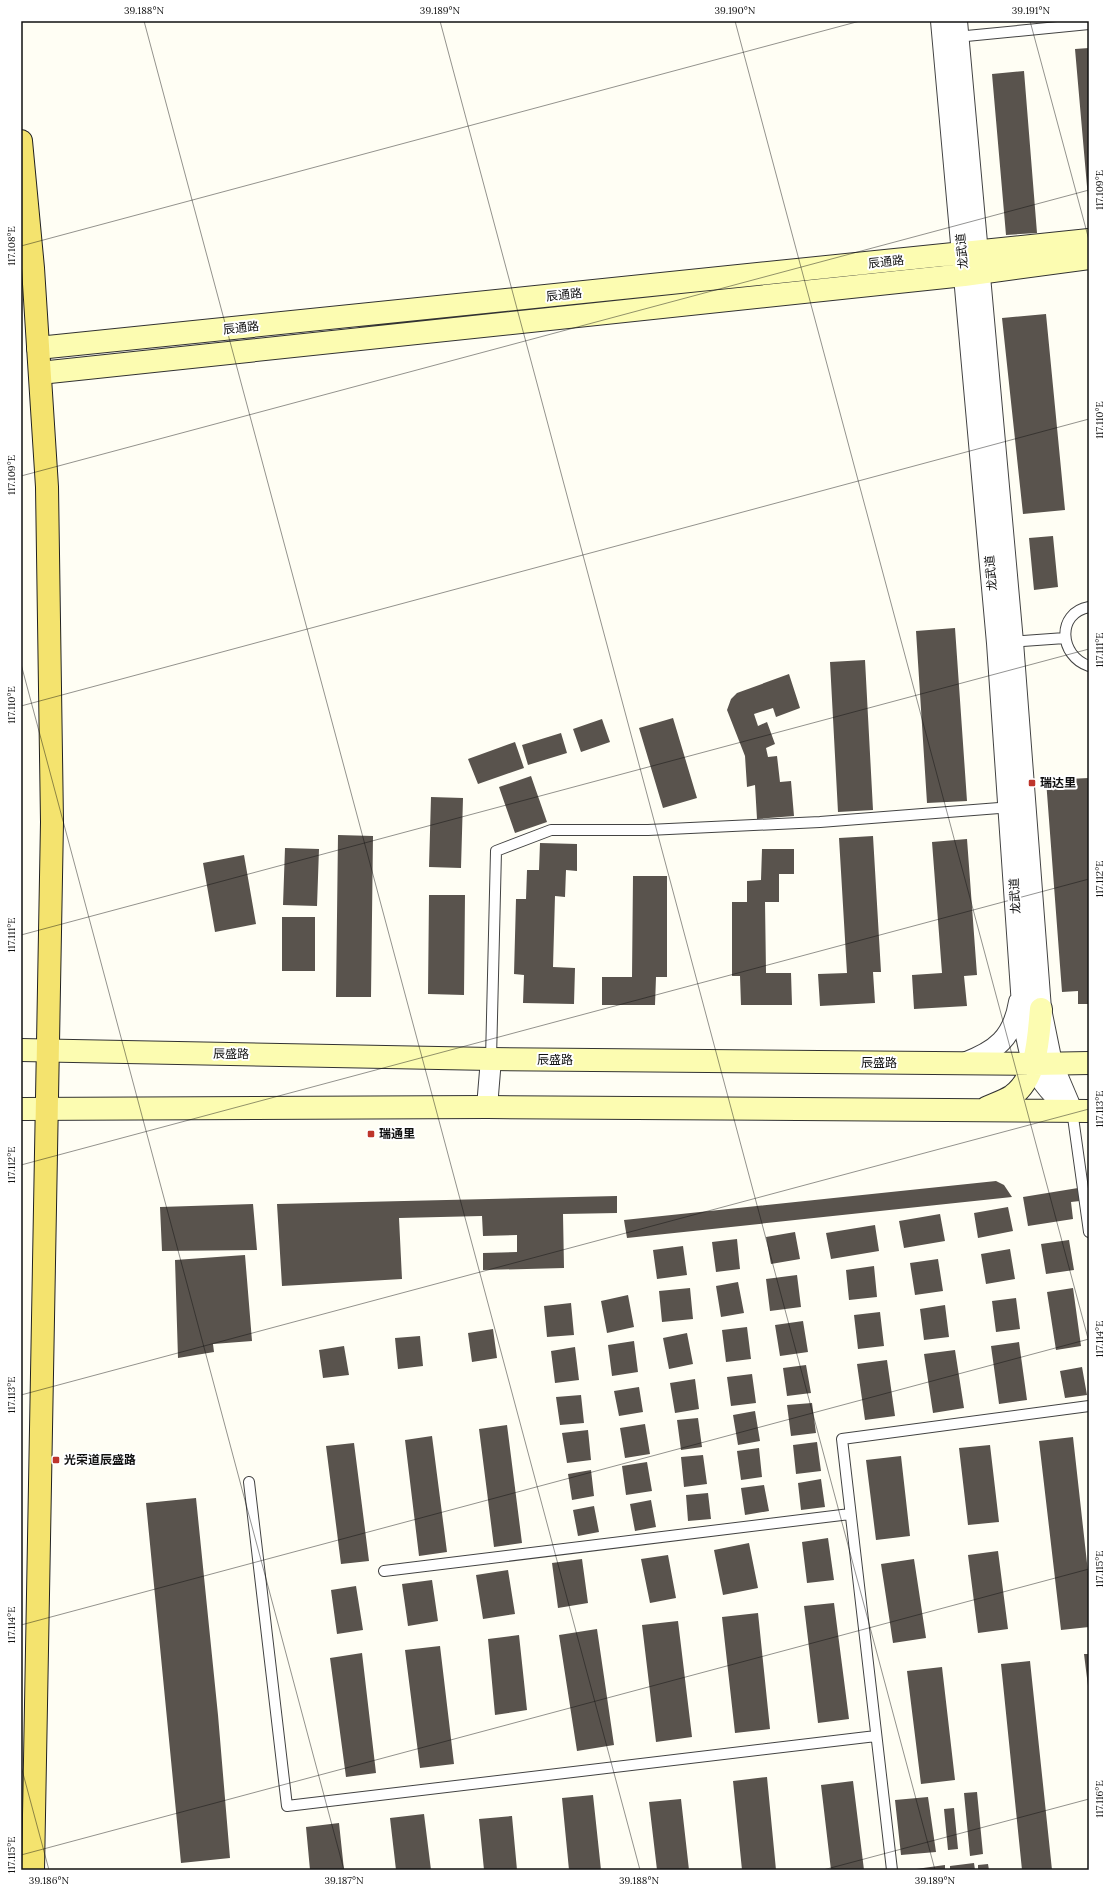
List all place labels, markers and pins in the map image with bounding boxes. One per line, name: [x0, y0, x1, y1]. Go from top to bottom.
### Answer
place label: 瑞达里: [1040, 775, 1076, 790]
marker: 瑞达里: [1027, 778, 1037, 788]
place label: 瑞通里: [379, 1126, 415, 1141]
marker: 瑞通里: [366, 1129, 376, 1139]
place label: 光荣道辰盛路: [64, 1452, 136, 1467]
marker: 光荣道辰盛路: [51, 1455, 61, 1465]

